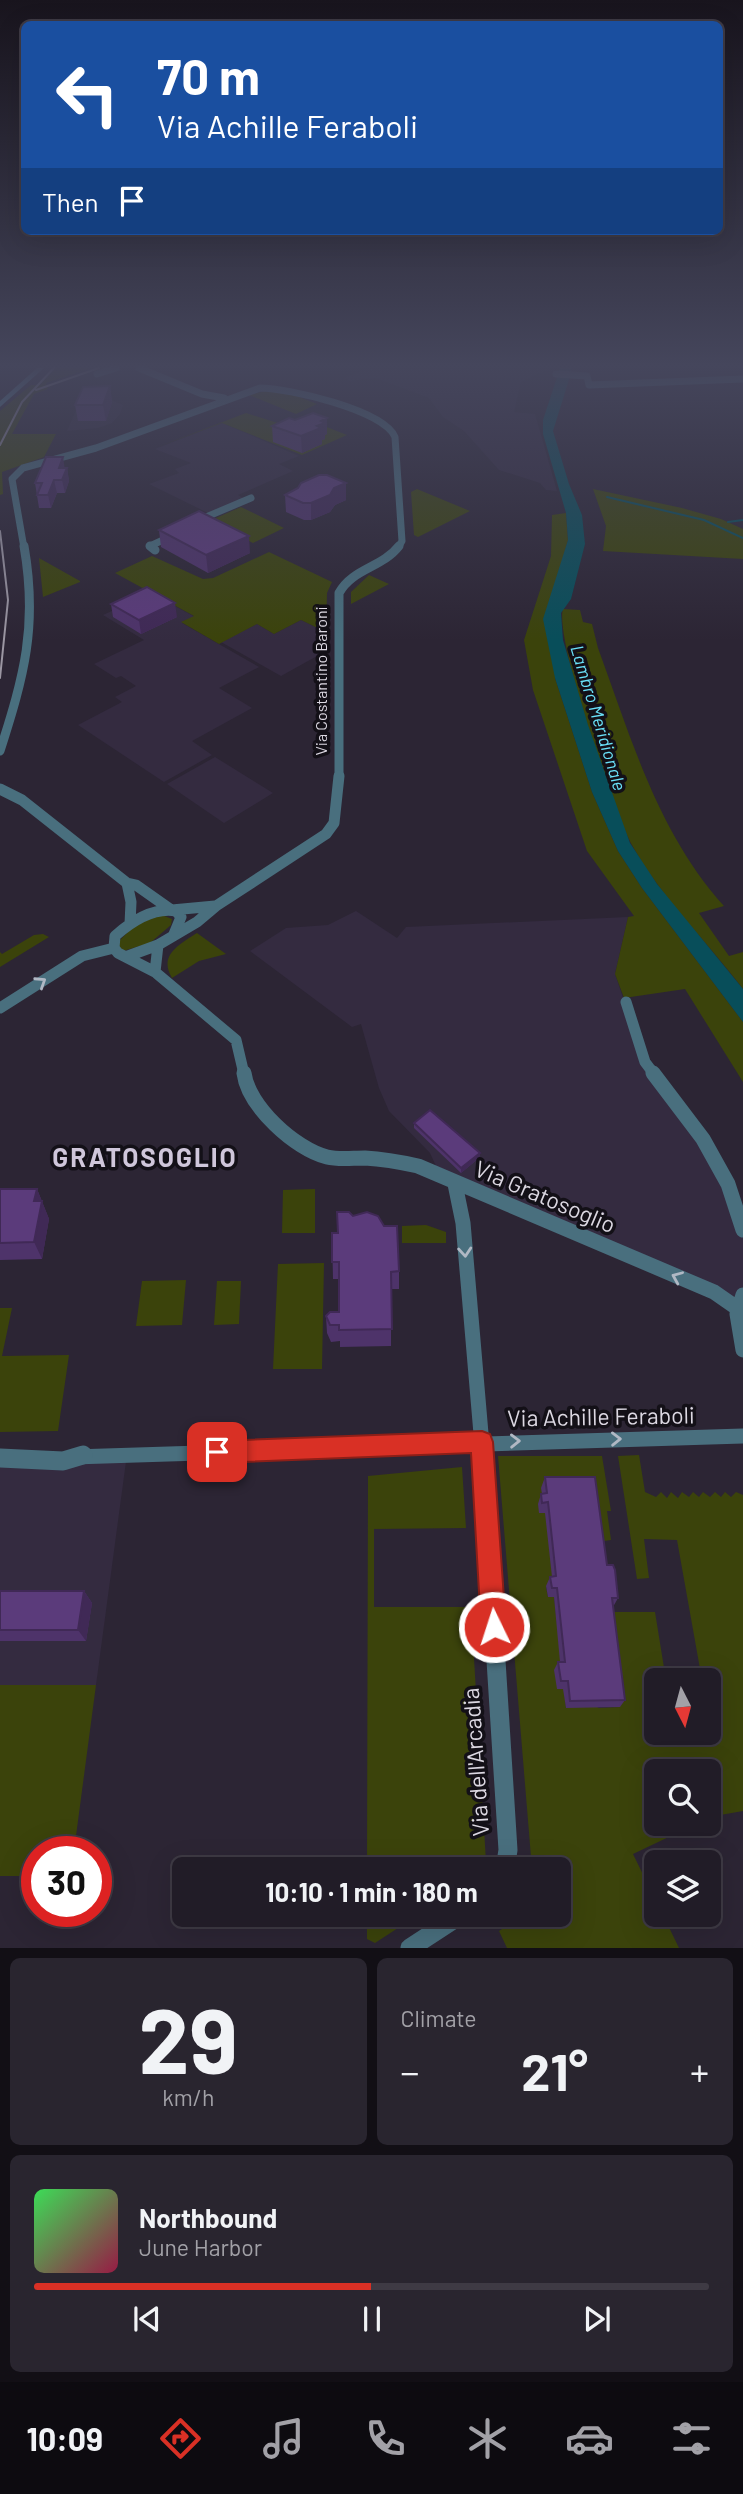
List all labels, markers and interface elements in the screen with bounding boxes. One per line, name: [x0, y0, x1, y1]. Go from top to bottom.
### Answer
text: 70 m: [157, 46, 260, 105]
icon: left: [42, 49, 133, 140]
text: Via Achille Feraboli: [157, 106, 418, 144]
icon: arrive: [113, 182, 151, 220]
text: Then: [42, 186, 99, 217]
street label: Via Costantino Baroni: [311, 606, 330, 756]
water label: Lambro Meridionale: [566, 642, 632, 793]
one-way arrow: [33, 978, 46, 991]
district label: GRATOSOGLIO: [52, 1141, 238, 1172]
street label: Via Gratosoglio: [471, 1154, 620, 1238]
one-way arrow: [457, 1247, 472, 1258]
one-way arrow: [671, 1271, 683, 1285]
street label: Via Achille Feraboli: [507, 1400, 695, 1432]
pin: [187, 1422, 247, 1482]
one-way arrow: [611, 1431, 622, 1447]
icon: arrive: [198, 1433, 236, 1471]
one-way arrow: [510, 1433, 521, 1449]
position arrow: [457, 1590, 531, 1664]
north arrow: [644, 1668, 721, 1745]
map controls: [644, 1668, 721, 1927]
street label: Via dell'Arcadia: [456, 1687, 494, 1837]
button: search: [644, 1759, 721, 1836]
speed limit sign: 30: [21, 1836, 112, 1927]
button: layers: [644, 1850, 721, 1927]
text: 10:10 · 1 min · 180 m: [265, 1876, 478, 1907]
text: 29: [139, 1983, 238, 2092]
text: Climate: [401, 2004, 477, 2032]
text: 21°: [521, 2039, 588, 2101]
text: −: [401, 2048, 420, 2094]
text: +: [690, 2048, 709, 2094]
text: km/h: [162, 2083, 214, 2111]
text: Northbound: [139, 2202, 277, 2233]
text: June Harbor: [139, 2233, 262, 2261]
icon: previous: [128, 2300, 166, 2338]
icon: pause: [353, 2300, 391, 2338]
icon: next: [578, 2300, 616, 2338]
icon: directions: [156, 2414, 205, 2463]
icon: music: [259, 2414, 308, 2463]
icon: phone: [361, 2414, 410, 2463]
icon: climate: [463, 2414, 512, 2463]
icon: car: [565, 2414, 614, 2463]
icon: filters: [667, 2414, 716, 2463]
text: 10:09: [27, 2419, 103, 2457]

